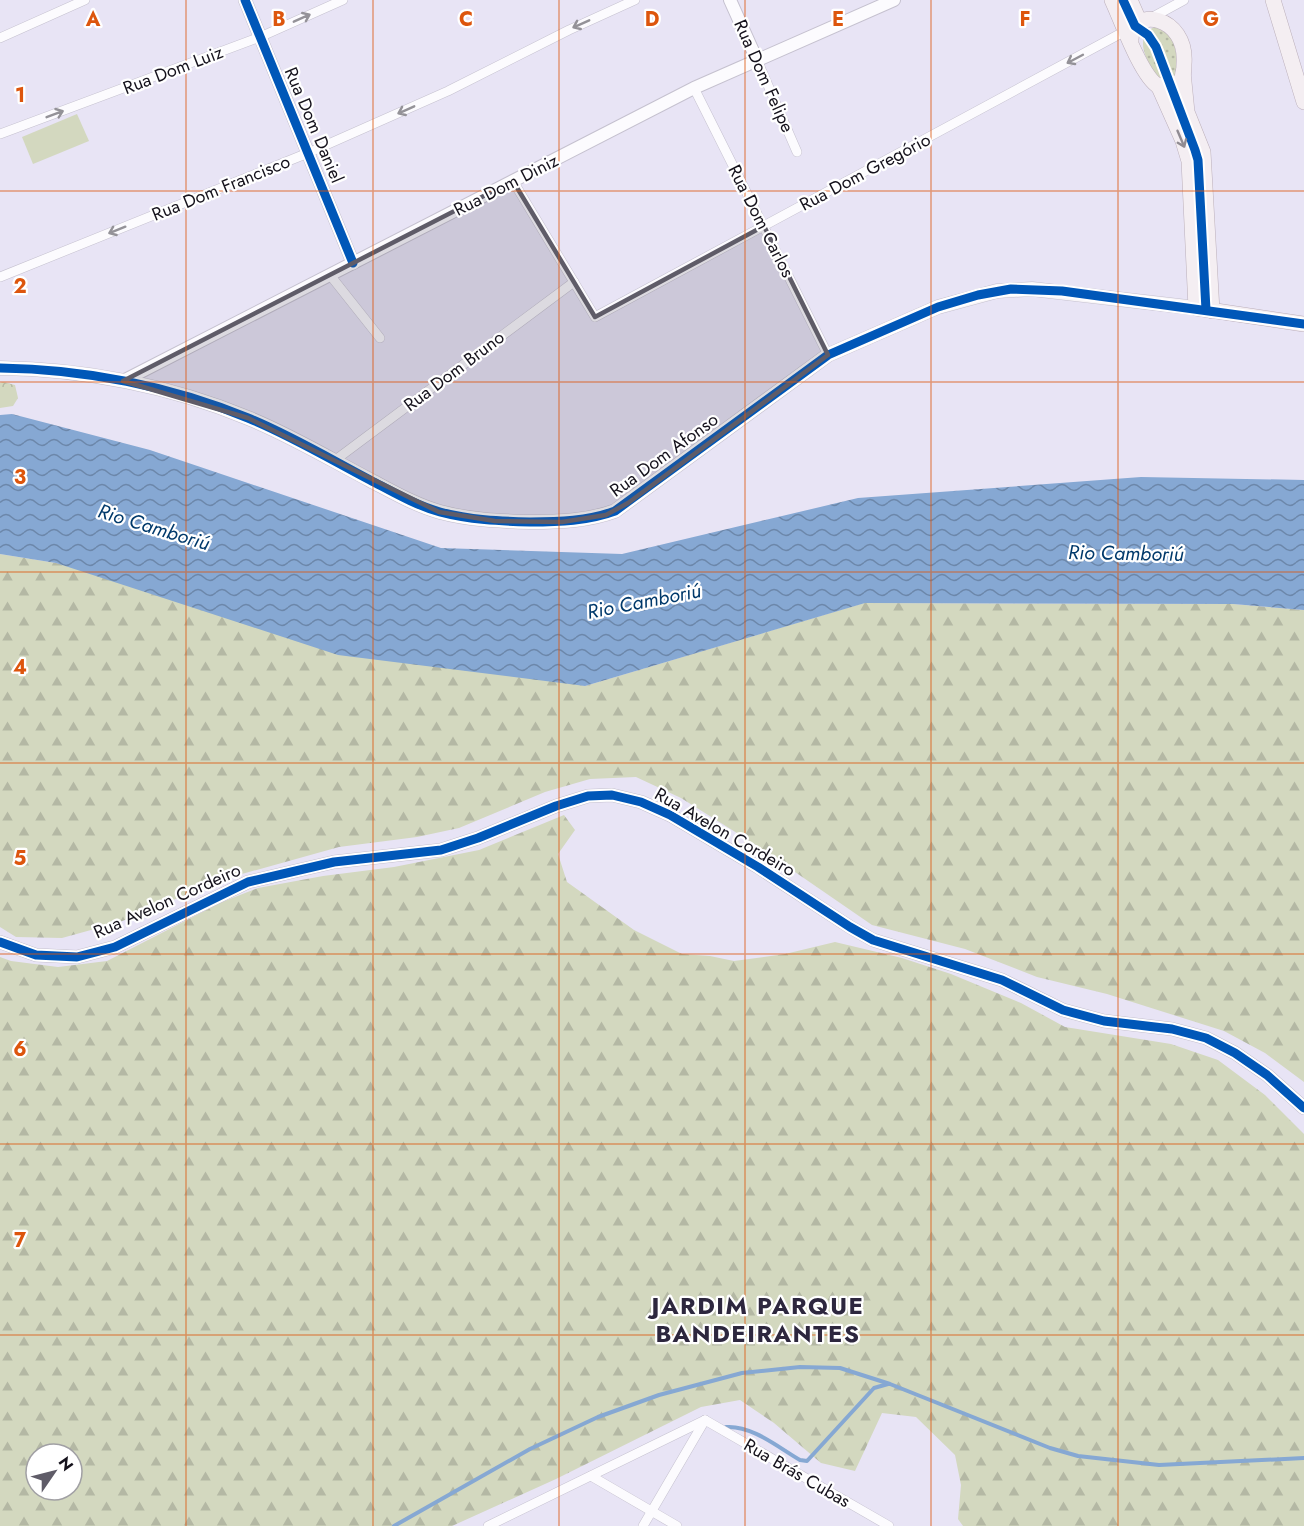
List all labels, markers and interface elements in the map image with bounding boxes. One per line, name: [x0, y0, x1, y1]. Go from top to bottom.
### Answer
text: A: [85, 5, 101, 34]
text: B: [272, 5, 286, 34]
text: C: [459, 5, 473, 34]
text: D: [645, 5, 659, 34]
text: E: [832, 5, 844, 34]
text: F: [1019, 5, 1031, 34]
text: G: [1203, 5, 1219, 34]
one-way arrow: [292, 12, 310, 24]
street label: Rua Dom Felipe: [727, 15, 801, 137]
one-way arrow: [573, 19, 591, 30]
street label: Rua Dom Luiz: [119, 39, 227, 101]
one-way arrow: [1066, 54, 1084, 65]
street label: Rua Dom Daniel: [278, 63, 350, 187]
text: 1: [15, 81, 25, 110]
one-way arrow: [397, 105, 415, 116]
one-way arrow: [45, 107, 64, 118]
street label: Rua Dom Gregório: [795, 126, 935, 218]
one-way arrow: [1176, 129, 1188, 147]
street label: Rua Dom Diniz: [449, 147, 564, 223]
street label: Rua Dom Francisco: [148, 148, 294, 228]
street label: Rua Dom Carlos: [721, 160, 801, 282]
one-way arrow: [109, 225, 127, 236]
text: 2: [13, 272, 27, 301]
street label: Rua Dom Bruno: [398, 324, 510, 418]
street label: Rua Dom Afonso: [604, 407, 724, 503]
text: 3: [14, 463, 26, 492]
water label: Rio Camboriú: [94, 497, 213, 558]
water label: Rio Camboriú: [1068, 538, 1184, 569]
water label: Rio Camboriú: [585, 576, 704, 627]
text: 4: [13, 653, 27, 682]
street label: Rua Avelon Cordeiro: [650, 781, 800, 883]
text: 5: [14, 844, 27, 873]
street label: Rua Avelon Cordeiro: [89, 857, 245, 945]
text: 6: [13, 1035, 27, 1064]
text: 7: [14, 1226, 27, 1255]
district label: JARDIM PARQUE BANDEIRANTES: [648, 1288, 864, 1351]
street label: Rua Brás Cubas: [739, 1432, 855, 1514]
north arrow: [24, 1442, 84, 1502]
text: N: [53, 1452, 79, 1475]

